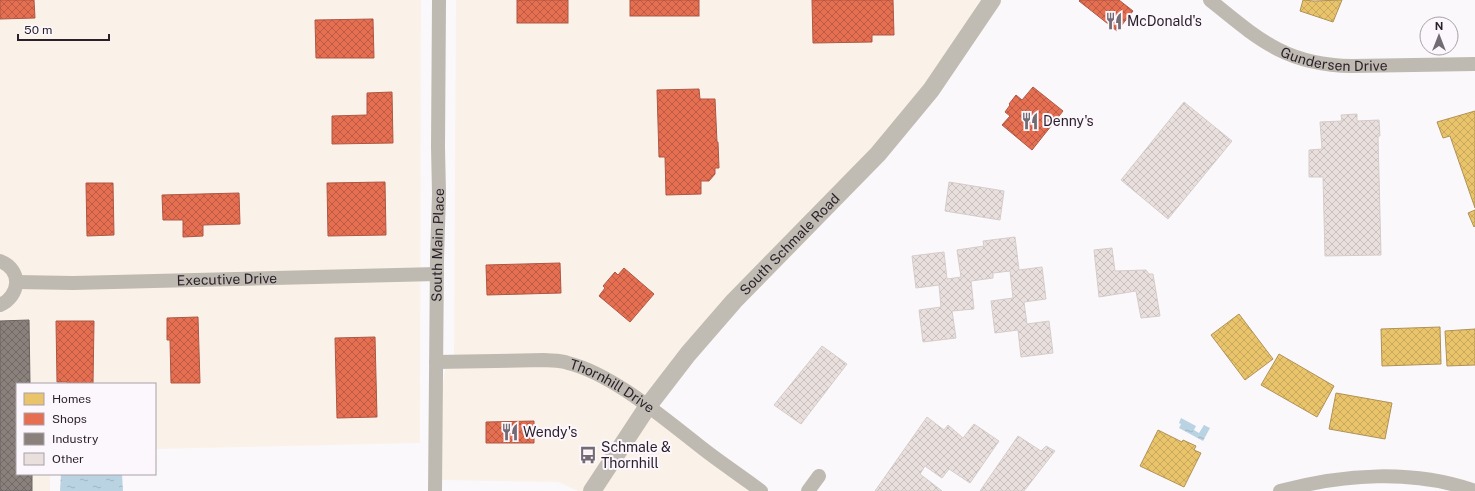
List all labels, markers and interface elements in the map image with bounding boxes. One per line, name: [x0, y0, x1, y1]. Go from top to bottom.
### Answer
restaurant icon: McDonald's: [1104, 11, 1124, 31]
place label: McDonald's: [1127, 13, 1202, 29]
scale bar: [18, 16, 109, 42]
north arrow: [1419, 16, 1459, 56]
text: N: [1435, 20, 1443, 32]
text: 50 m: [24, 23, 52, 37]
street label: Gundersen Drive: [1278, 44, 1388, 74]
restaurant icon: Denny's: [1020, 111, 1040, 131]
place label: Denny's: [1043, 113, 1094, 129]
street label: South Main Place: [429, 188, 447, 302]
street label: South Schmale Road: [736, 190, 843, 298]
street label: Executive Drive: [177, 270, 277, 288]
street label: Thornhill Drive: [568, 356, 658, 416]
legend: [16, 383, 156, 475]
text: Homes: [52, 392, 91, 406]
text: Shops: [52, 412, 87, 426]
restaurant icon: Wendy's: [500, 422, 520, 442]
place label: Wendy's: [523, 424, 577, 440]
text: Industry: [52, 432, 99, 446]
place label: Schmale & Thornhill: [601, 439, 671, 471]
bus stop icon: Schmale & Thornhill: [578, 445, 598, 465]
text: Other: [52, 452, 84, 466]

